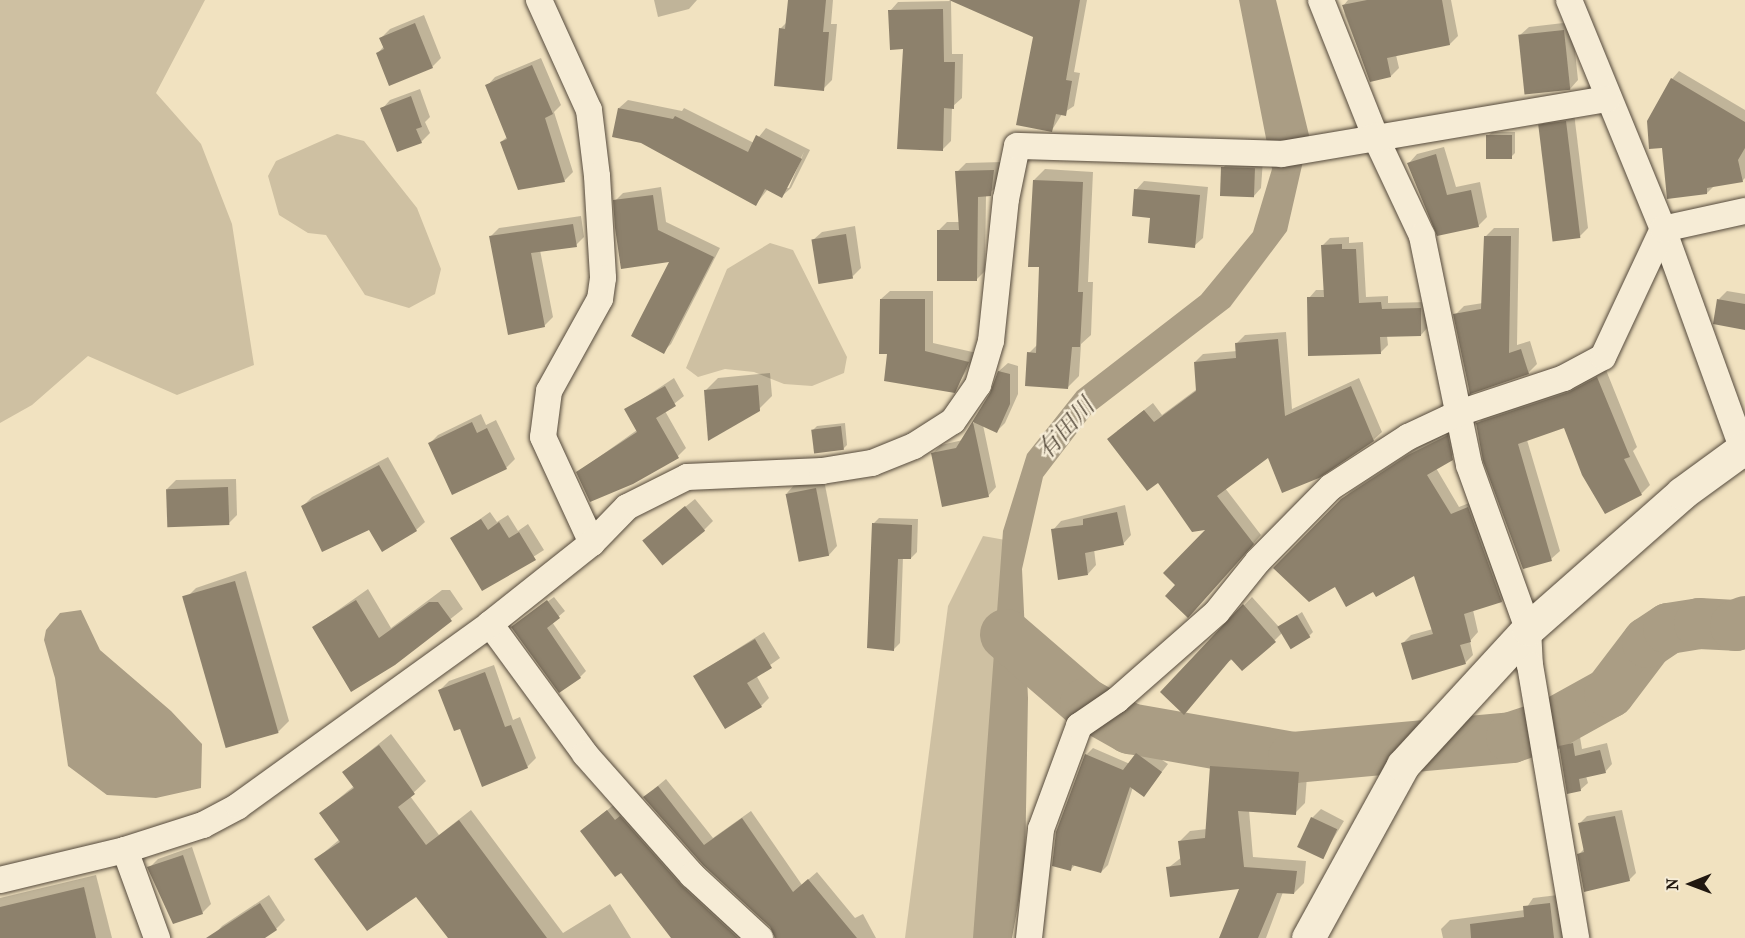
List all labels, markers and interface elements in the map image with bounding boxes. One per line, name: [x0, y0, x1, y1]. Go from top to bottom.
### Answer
water label: 有田川: [1031, 393, 1101, 465]
north arrow: [1661, 854, 1721, 914]
text: N: [1663, 878, 1682, 891]

